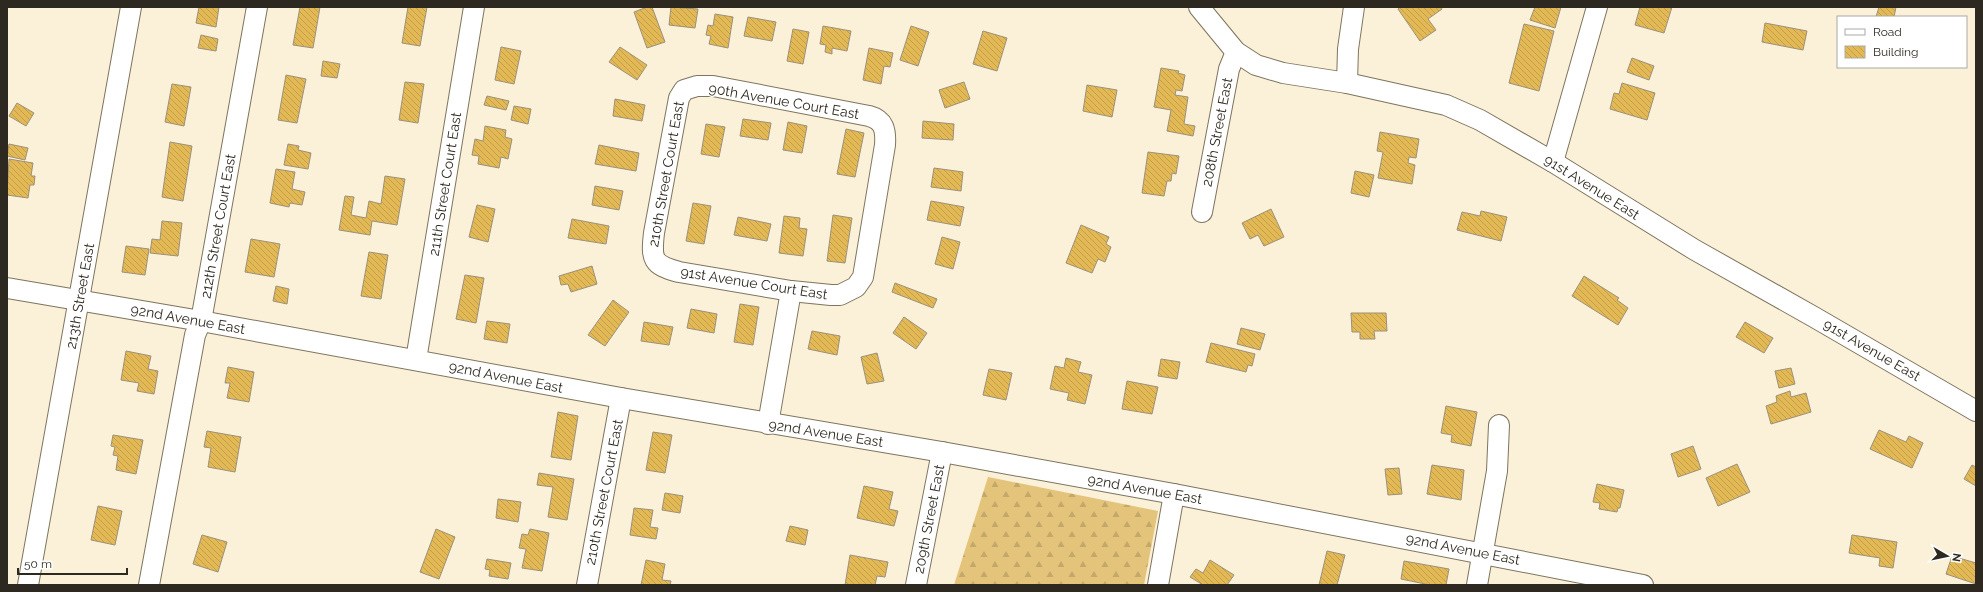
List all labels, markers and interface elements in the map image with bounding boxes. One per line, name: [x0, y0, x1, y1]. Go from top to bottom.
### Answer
legend: [1837, 16, 1967, 68]
text: Road: [1873, 25, 1902, 39]
text: Building: [1873, 45, 1919, 59]
street label: 208th Street East: [1199, 76, 1235, 188]
street label: 90th Avenue Court East: [708, 80, 861, 122]
street label: 210th Street Court East: [645, 100, 687, 248]
street label: 211th Street Court East: [426, 111, 464, 257]
street label: 91st Avenue East: [1542, 151, 1643, 223]
street label: 212th Street Court East: [197, 152, 239, 299]
street label: 213th Street East: [63, 242, 97, 350]
street label: 91st Avenue Court East: [679, 263, 829, 303]
street label: 92nd Avenue East: [130, 301, 247, 337]
street label: 91st Avenue East: [1821, 316, 1923, 384]
street label: 92nd Avenue East: [448, 358, 565, 396]
street label: 92nd Avenue East: [768, 416, 885, 450]
street label: 210th Street Court East: [582, 418, 626, 566]
street label: 209th Street East: [911, 463, 947, 575]
street label: 92nd Avenue East: [1087, 471, 1204, 507]
street label: 92nd Avenue East: [1405, 530, 1522, 568]
north arrow: [1927, 536, 1967, 576]
scale bar: [18, 550, 127, 576]
text: N: [1949, 552, 1963, 563]
text: 50 m: [24, 557, 52, 571]

